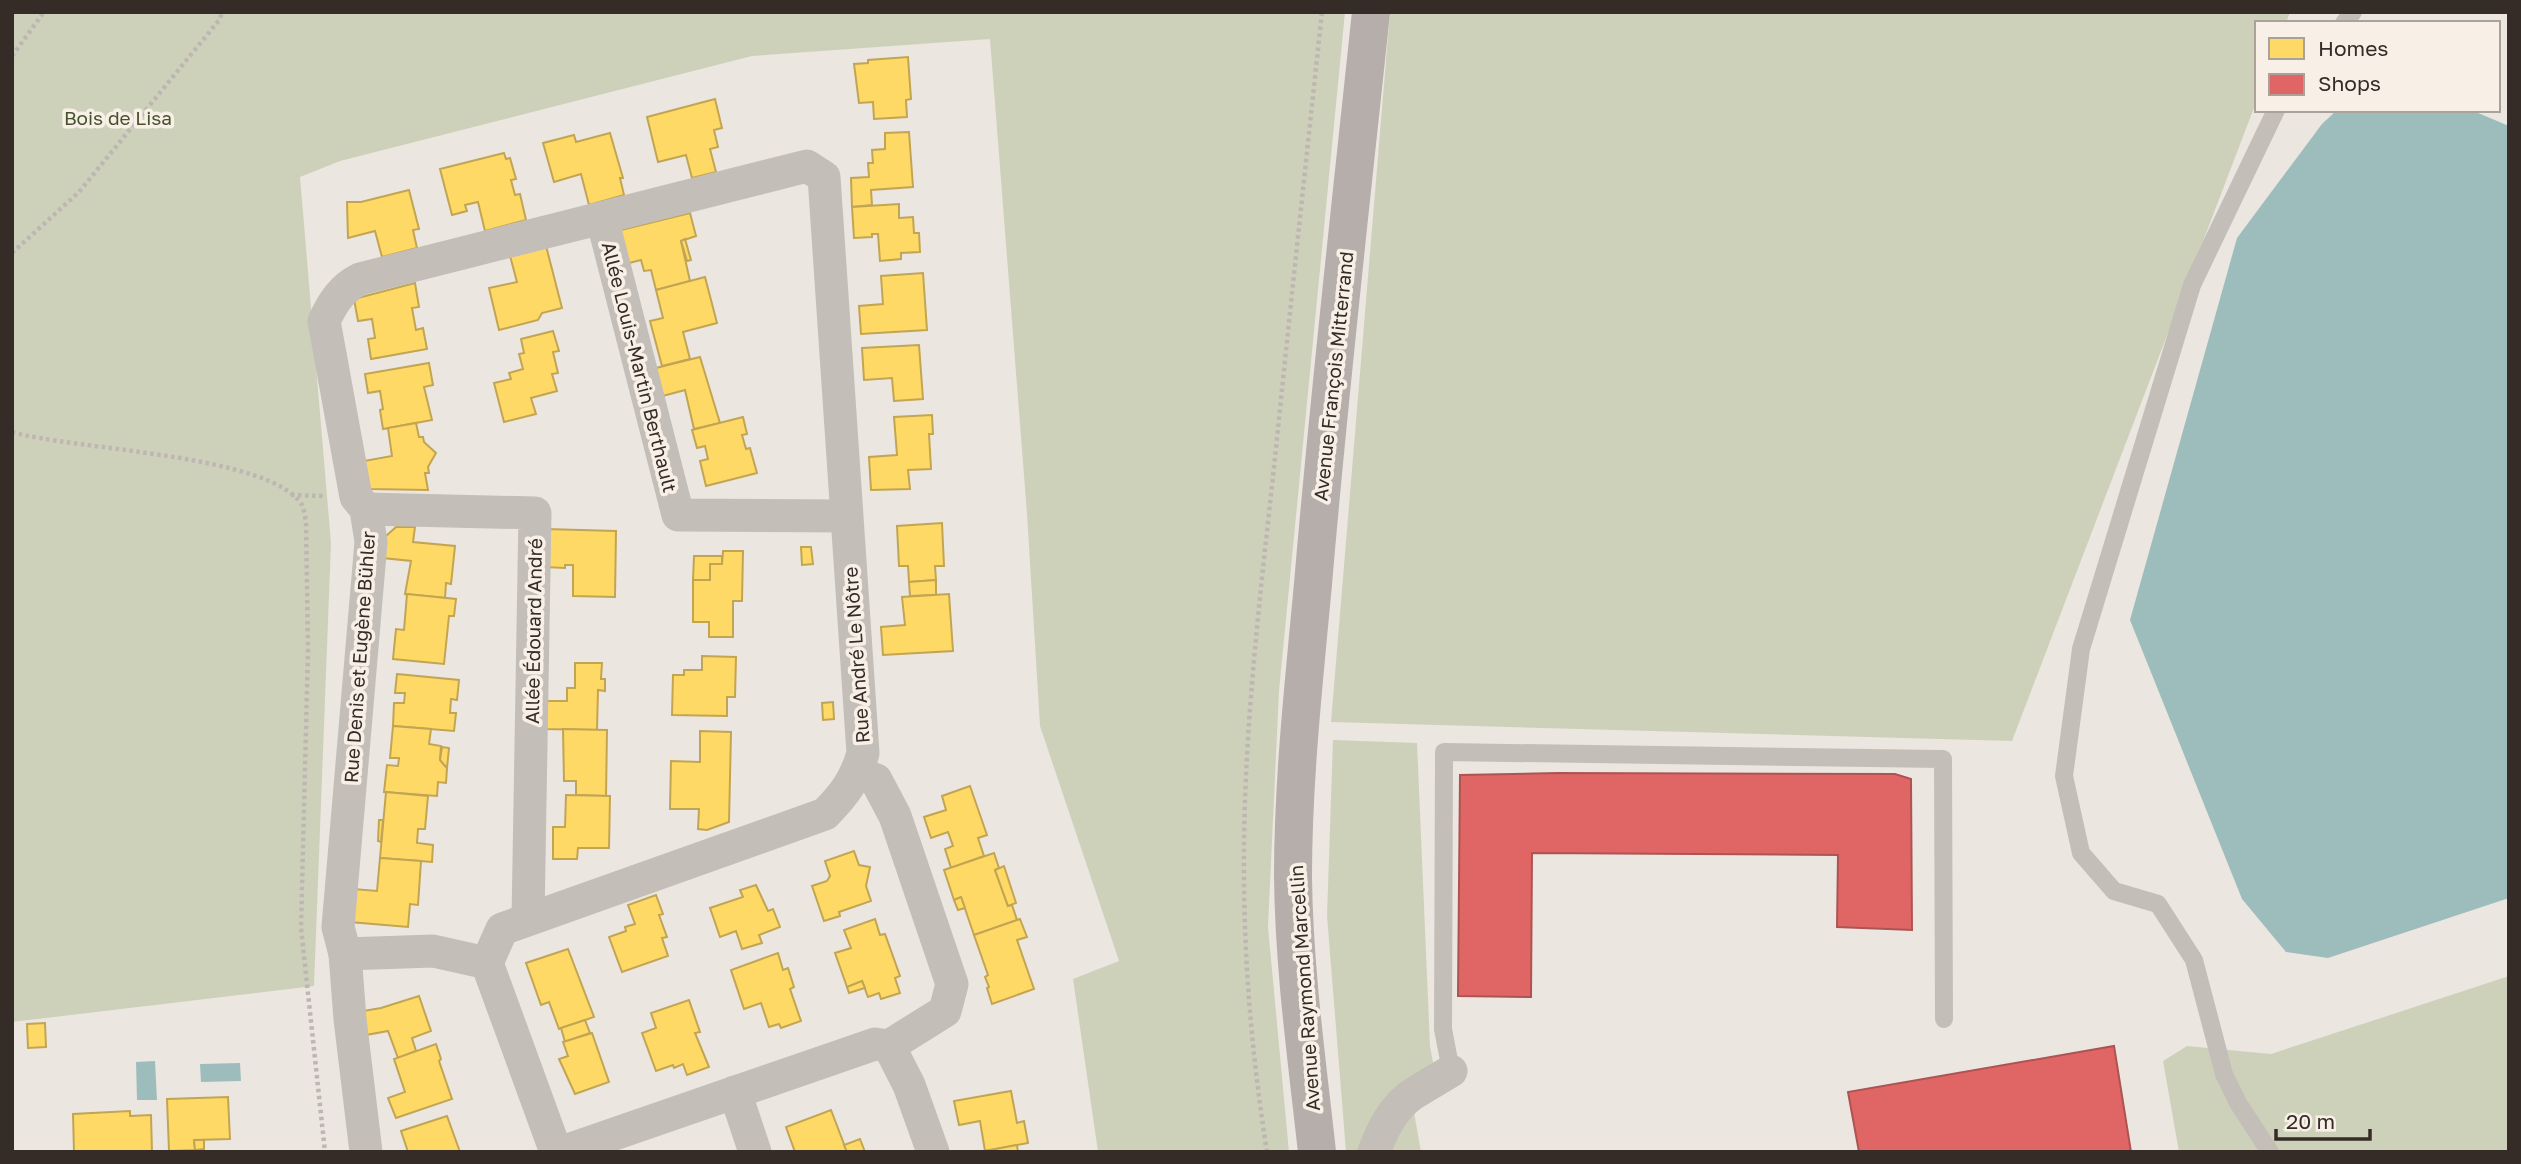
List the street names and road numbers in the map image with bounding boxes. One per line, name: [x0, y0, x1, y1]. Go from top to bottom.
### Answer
street label: Allée Louis-Martin Berthault: [598, 239, 682, 495]
street label: Avenue François Mitterrand: [1308, 250, 1358, 502]
street label: Rue Denis et Eugène Bühler: [339, 530, 379, 784]
street label: Allée Édouard André: [520, 538, 546, 724]
street label: Rue André Le Nôtre: [838, 566, 874, 744]
street label: Avenue Raymond Marcellin: [1284, 864, 1324, 1112]

